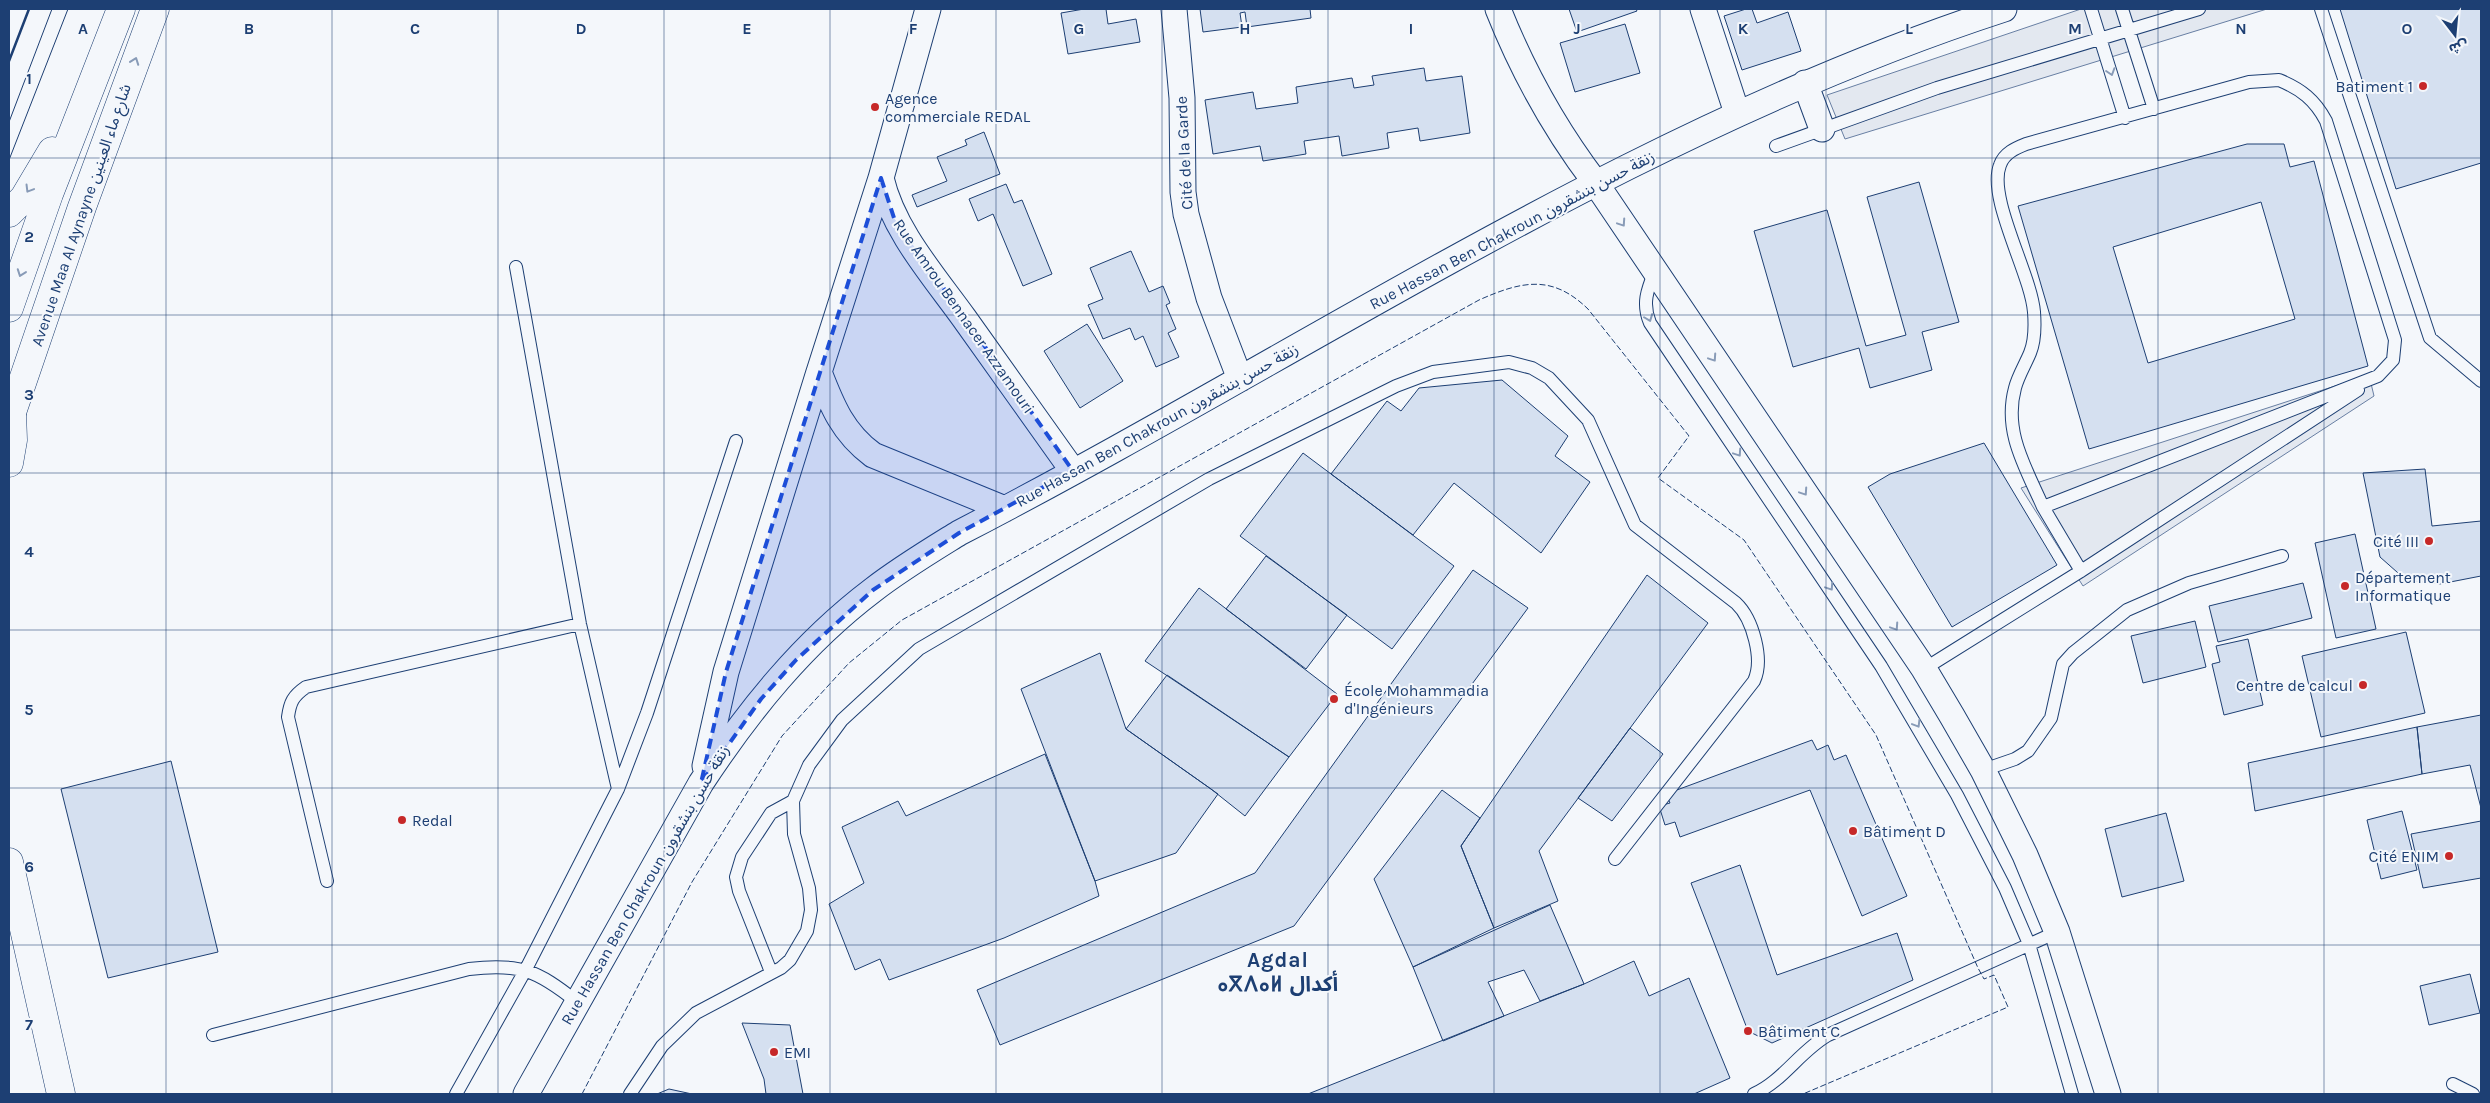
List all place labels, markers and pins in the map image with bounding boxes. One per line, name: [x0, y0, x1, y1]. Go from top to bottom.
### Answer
place label: Batiment 1: [2336, 77, 2413, 96]
marker: Batiment 1: [2417, 80, 2429, 92]
place label: Agence commerciale REDAL: [885, 89, 1031, 126]
marker: Agence commerciale REDAL: [869, 101, 881, 113]
place label: Cité III: [2373, 532, 2419, 551]
marker: Cité III: [2423, 535, 2435, 547]
place label: Département Informatique: [2355, 568, 2451, 605]
marker: Département Informatique: [2339, 580, 2351, 592]
place label: Centre de calcul: [2236, 676, 2353, 695]
marker: Centre de calcul: [2357, 679, 2369, 691]
place label: École Mohammadia d'Ingénieurs: [1344, 681, 1489, 718]
marker: École Mohammadia d'Ingénieurs: [1328, 693, 1340, 705]
place label: Redal: [412, 811, 453, 830]
marker: Redal: [396, 814, 408, 826]
place label: Bâtiment D: [1863, 822, 1946, 841]
marker: Bâtiment D: [1847, 825, 1859, 837]
place label: Cité ENIM: [2368, 847, 2439, 866]
marker: Cité ENIM: [2443, 850, 2455, 862]
place label: Bâtiment C: [1758, 1022, 1840, 1041]
marker: Bâtiment C: [1742, 1025, 1754, 1037]
place label: EMI: [784, 1043, 811, 1062]
marker: EMI: [768, 1046, 780, 1058]

